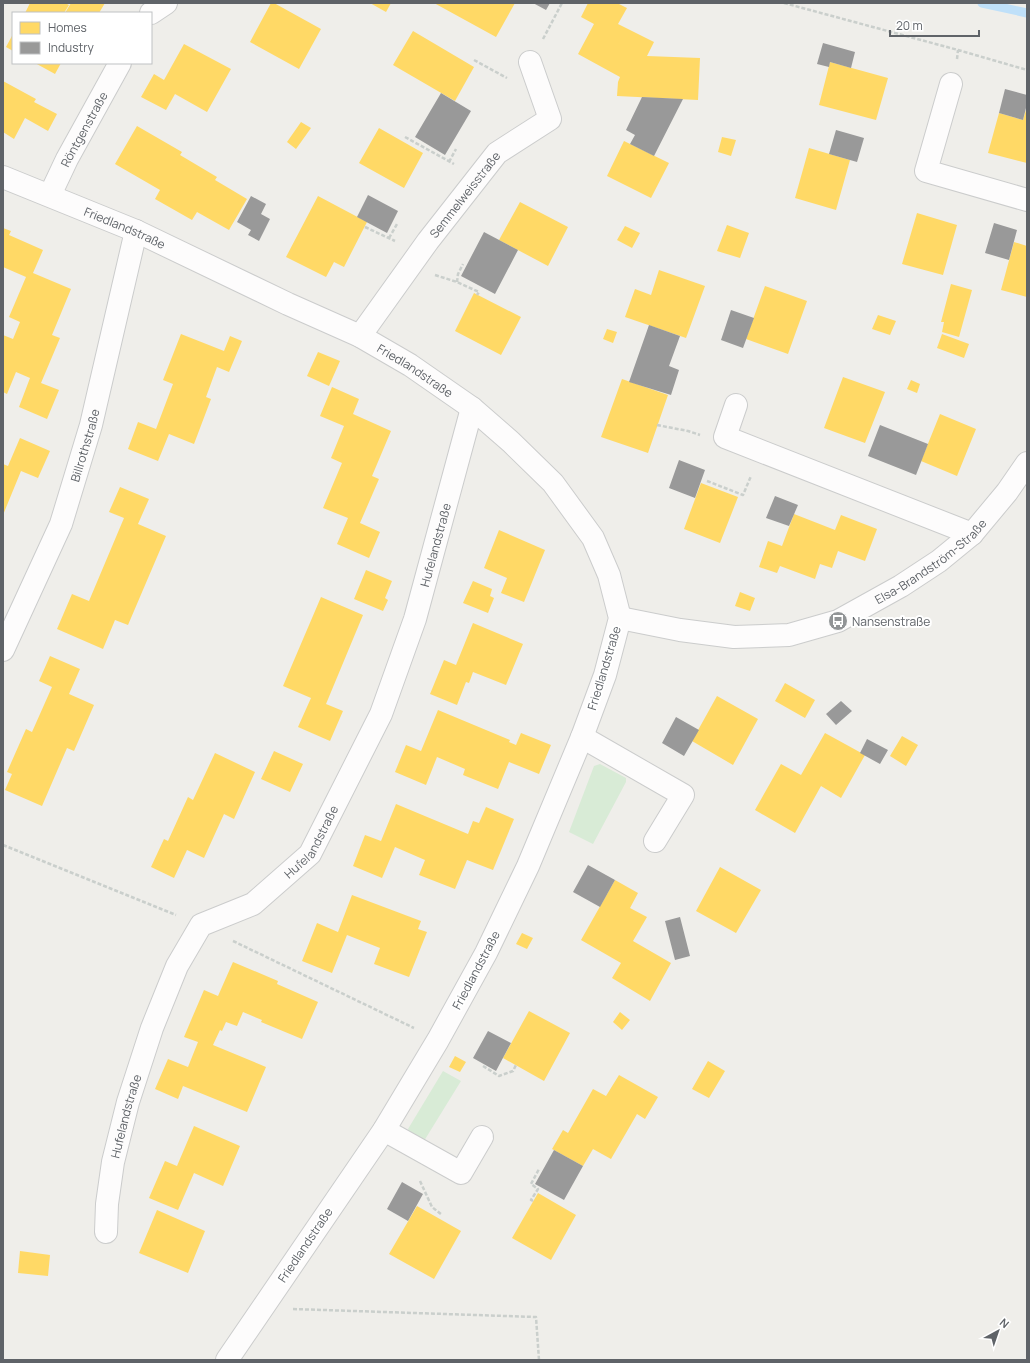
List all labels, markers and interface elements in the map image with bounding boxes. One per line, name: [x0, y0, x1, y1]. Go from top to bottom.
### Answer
legend: [12, 12, 152, 64]
scale bar: [890, 12, 979, 38]
text: 20 m: [896, 17, 923, 34]
text: Homes: [48, 19, 87, 36]
text: Industry: [48, 39, 94, 56]
street label: Röntgenstraße: [56, 88, 111, 170]
street label: Semmelweisstraße: [425, 148, 504, 241]
street label: Friedlandstraße: [82, 202, 169, 253]
street label: Friedlandstraße: [374, 339, 457, 401]
street label: Billrothstraße: [66, 407, 103, 484]
street label: Hufelandstraße: [416, 501, 454, 589]
street label: Elsa-Brandström-Straße: [871, 515, 990, 608]
bus stop icon: Nansenstraße: [827, 610, 849, 632]
place label: Nansenstraße: [852, 613, 930, 630]
street label: Friedlandstraße: [583, 624, 625, 712]
street label: Hufelandstraße: [280, 802, 342, 882]
street label: Friedlandstraße: [448, 928, 504, 1012]
street label: Hufelandstraße: [106, 1072, 145, 1160]
street label: Friedlandstraße: [274, 1204, 336, 1286]
north arrow: [978, 1311, 1018, 1351]
text: N: [997, 1315, 1013, 1331]

